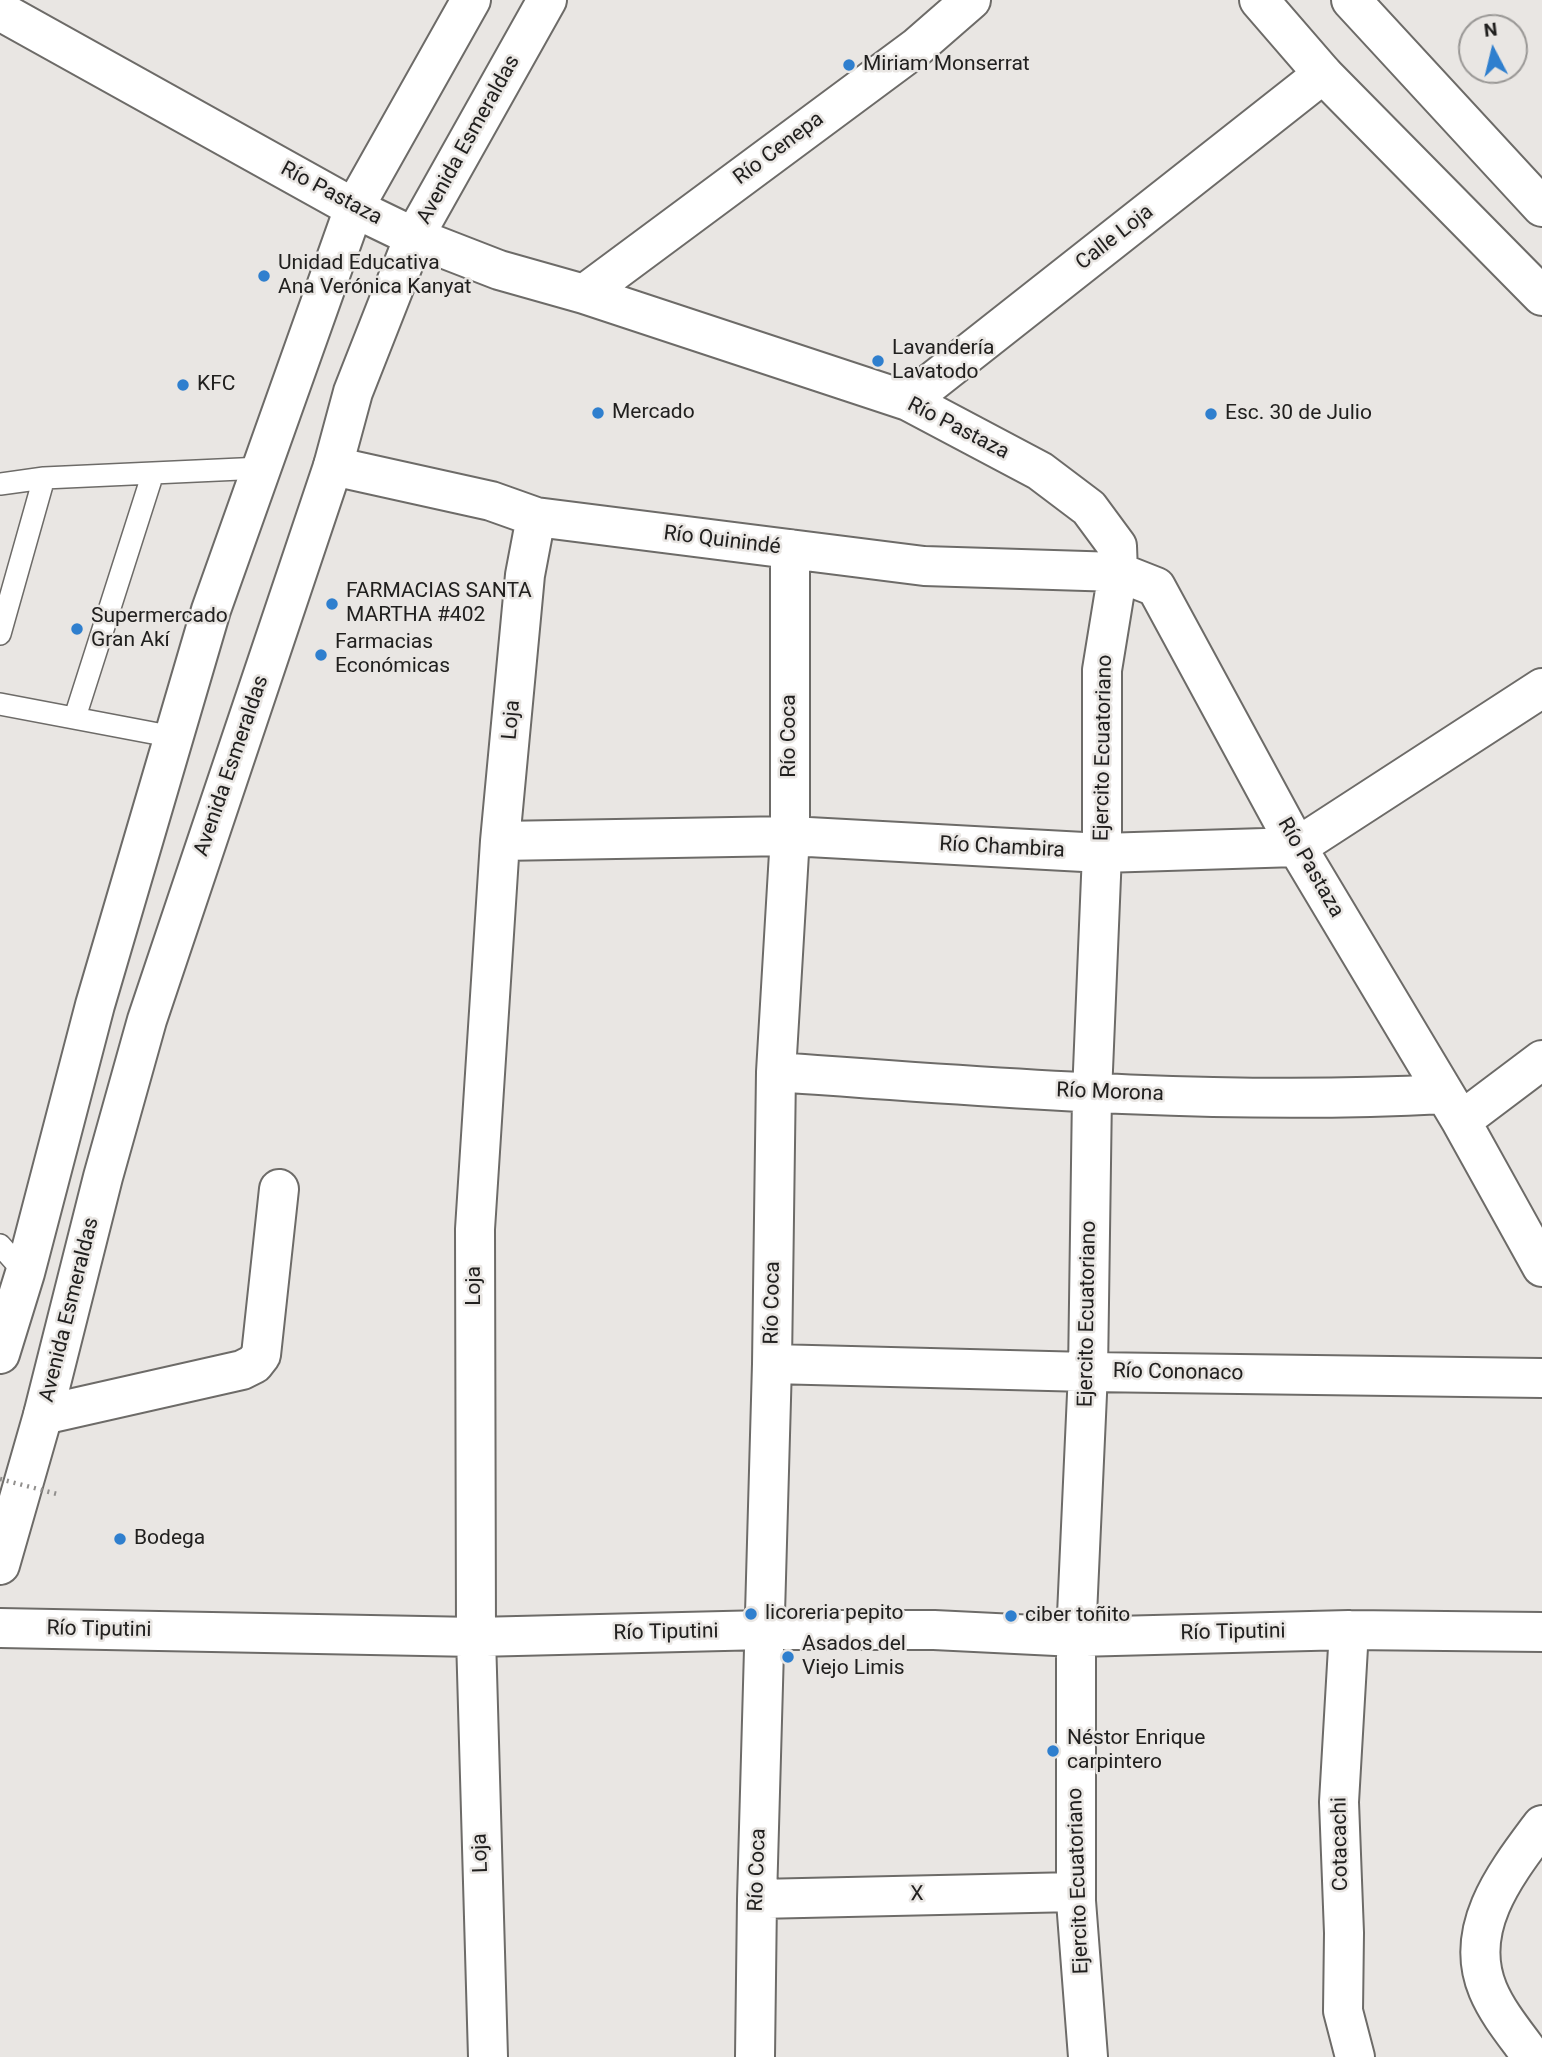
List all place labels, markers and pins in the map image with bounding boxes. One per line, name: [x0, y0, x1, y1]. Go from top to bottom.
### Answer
place label: Miriam Monserrat: [863, 52, 1030, 78]
marker: Miriam Monserrat: [841, 57, 857, 73]
place label: Unidad Educativa Ana Verónica Kanyat: [278, 251, 471, 301]
marker: Unidad Educativa Ana Verónica Kanyat: [256, 268, 272, 284]
place label: Lavandería Lavatodo: [892, 336, 994, 386]
marker: Lavandería Lavatodo: [870, 353, 886, 369]
place label: KFC: [197, 372, 235, 398]
marker: KFC: [175, 377, 191, 393]
place label: Mercado: [612, 400, 695, 426]
place label: Esc. 30 de Julio: [1225, 401, 1372, 427]
marker: Mercado: [590, 405, 606, 421]
marker: Esc. 30 de Julio: [1203, 406, 1219, 422]
place label: FARMACIAS SANTA MARTHA #402: [346, 579, 532, 629]
marker: FARMACIAS SANTA MARTHA #402: [324, 596, 340, 612]
place label: Supermercado Gran Akí: [91, 604, 228, 654]
marker: Supermercado Gran Akí: [69, 621, 85, 637]
place label: Farmacias Económicas: [335, 630, 450, 680]
marker: Farmacias Económicas: [313, 647, 329, 663]
place label: Bodega: [134, 1526, 205, 1552]
marker: Bodega: [112, 1531, 128, 1547]
place label: licoreria pepito: [765, 1601, 904, 1627]
place label: ciber toñito: [1025, 1603, 1130, 1629]
marker: licoreria pepito: [743, 1606, 759, 1622]
marker: ciber toñito: [1003, 1608, 1019, 1624]
place label: Asados del Viejo Limis: [802, 1632, 906, 1682]
marker: Asados del Viejo Limis: [780, 1649, 796, 1665]
place label: Néstor Enrique carpintero: [1067, 1726, 1205, 1776]
marker: Néstor Enrique carpintero: [1045, 1743, 1061, 1759]

